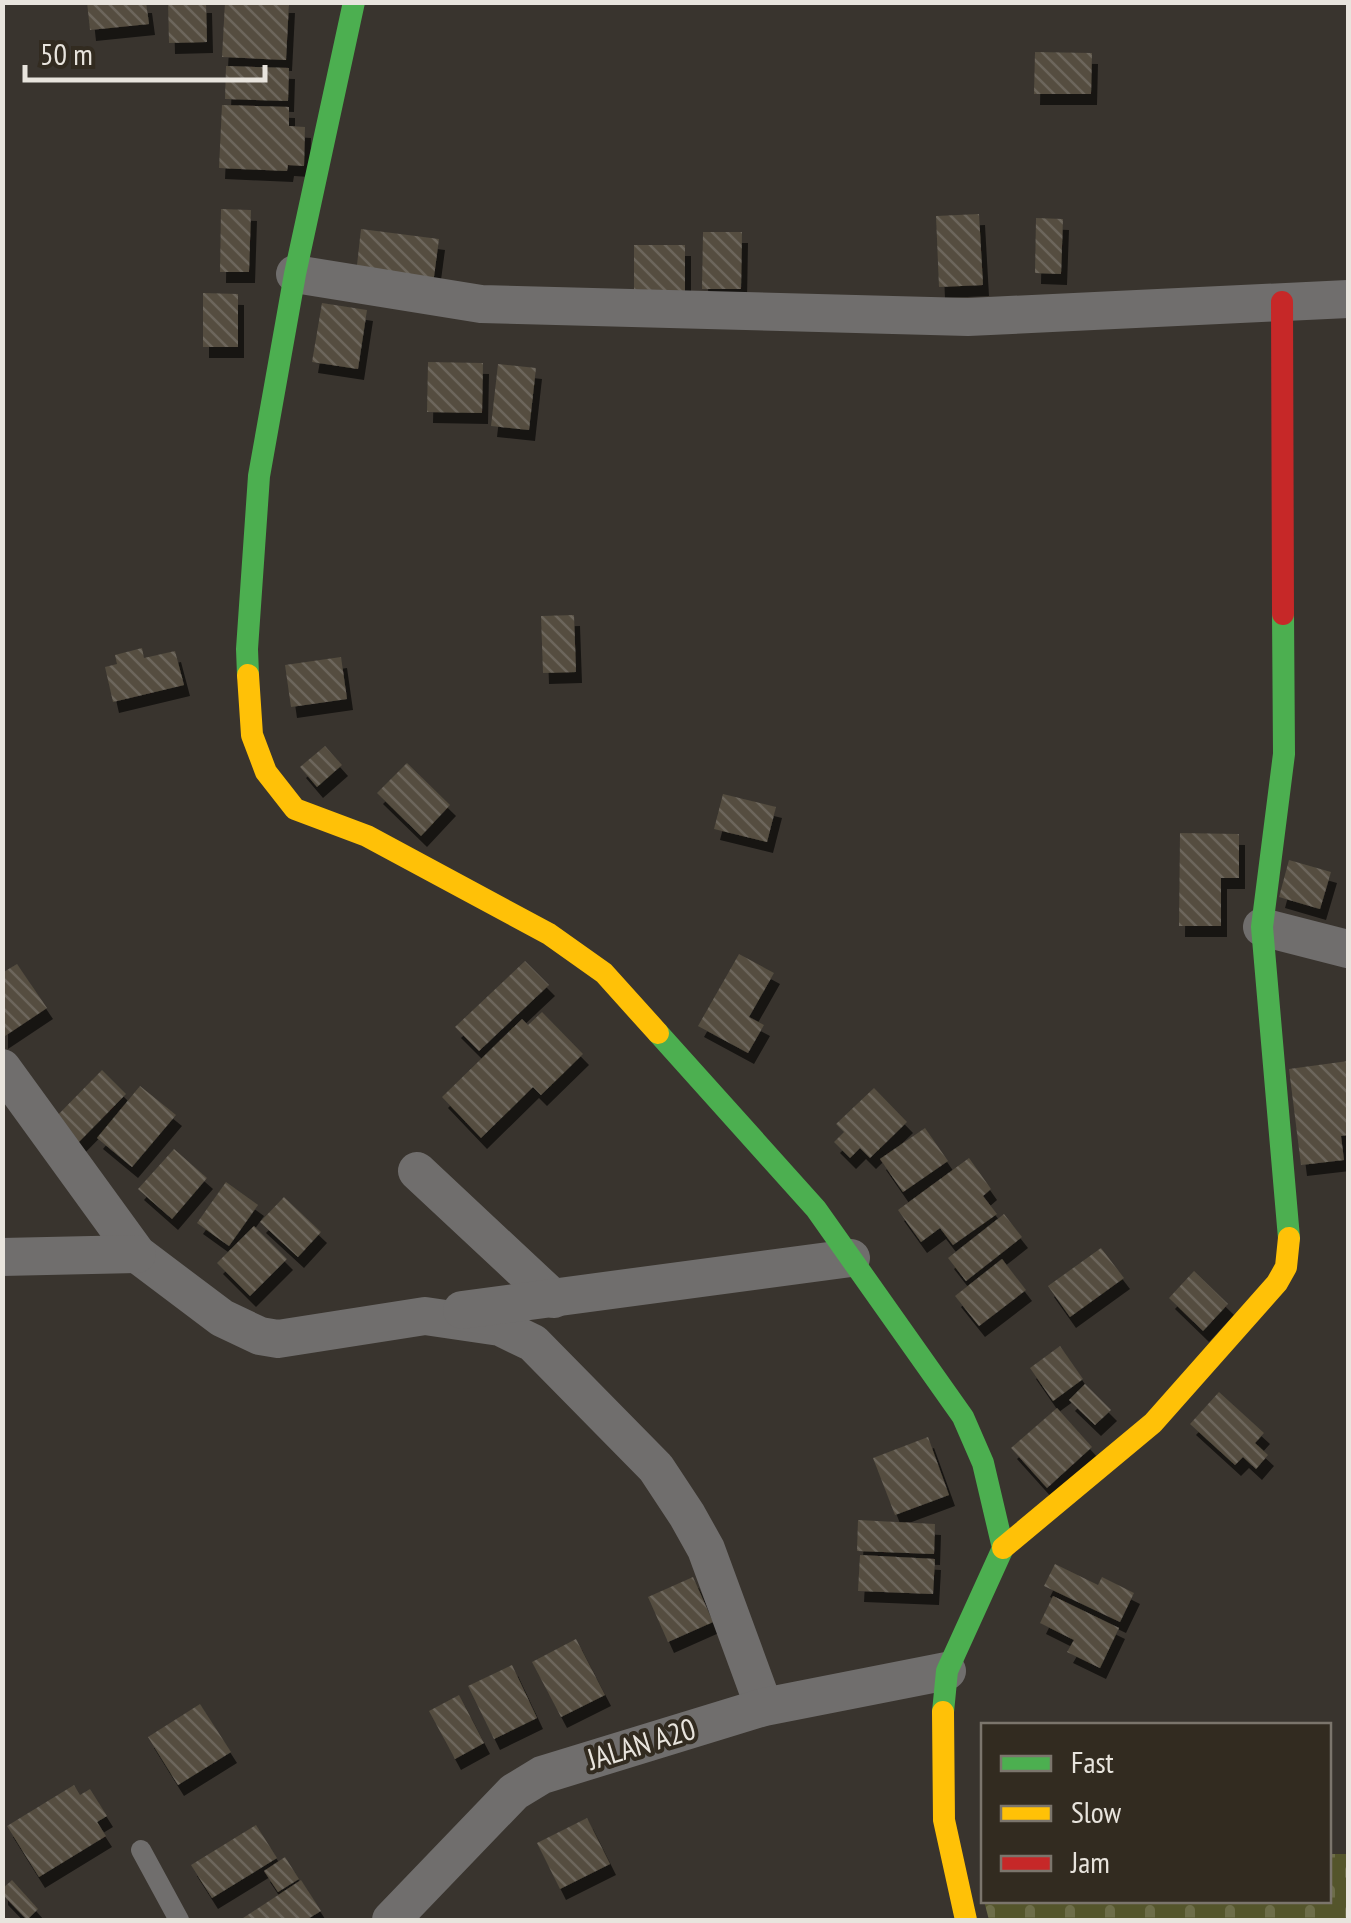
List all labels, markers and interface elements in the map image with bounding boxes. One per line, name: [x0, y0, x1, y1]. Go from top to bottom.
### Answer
scale bar: [25, 20, 265, 82]
text: 50 m: [40, 34, 93, 73]
street label: JALAN A20: [581, 1708, 700, 1778]
legend: [981, 1723, 1331, 1903]
text: Fast: [1071, 1742, 1115, 1781]
text: Slow: [1071, 1792, 1122, 1831]
text: Jam: [1070, 1842, 1110, 1881]

